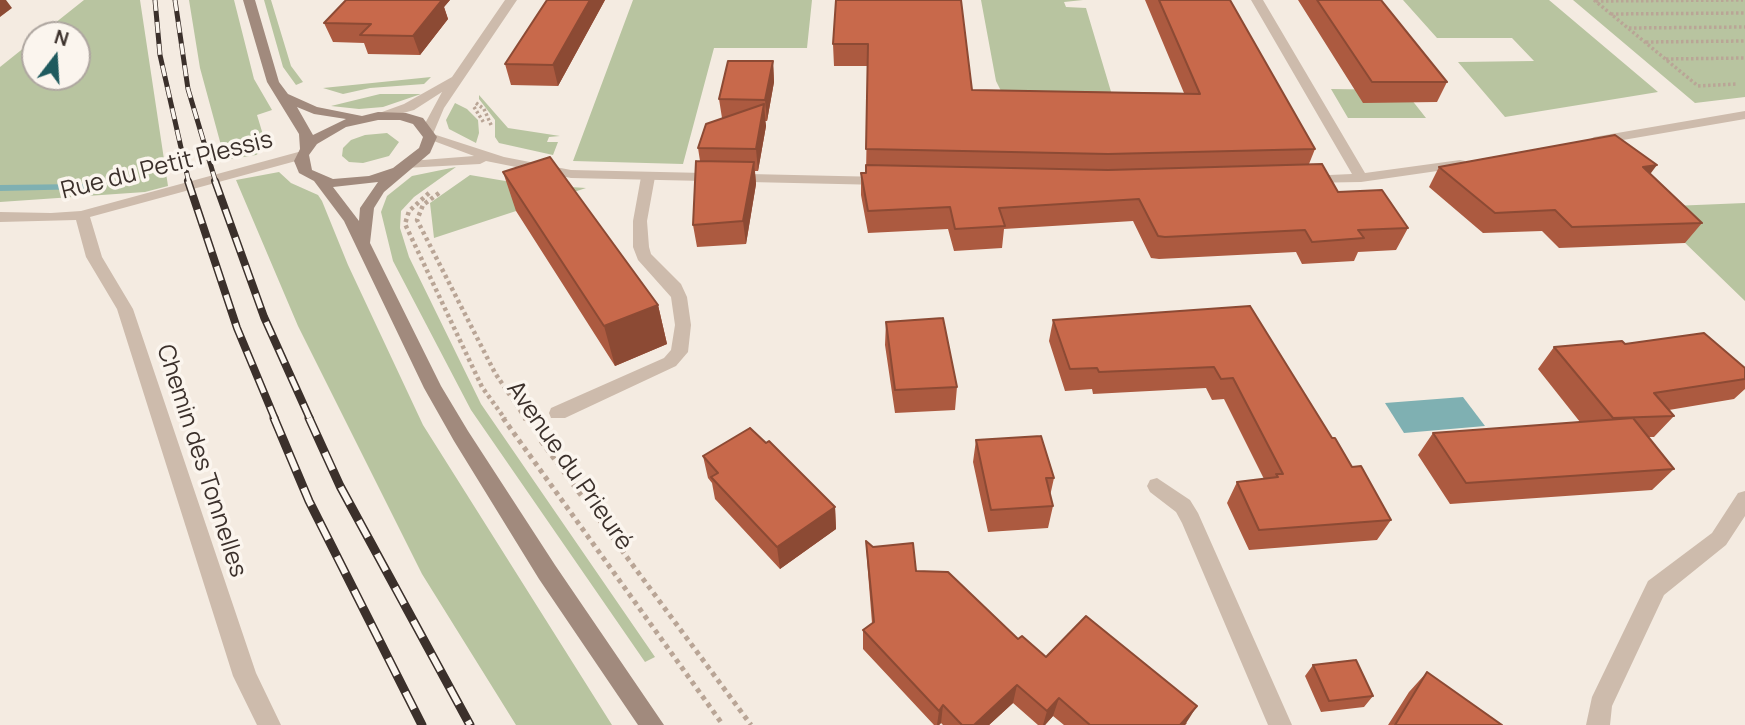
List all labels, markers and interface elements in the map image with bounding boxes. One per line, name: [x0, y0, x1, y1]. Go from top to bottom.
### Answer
north arrow: [21, 21, 91, 91]
text: N: [51, 23, 72, 52]
street label: Rue du Petit Plessis: [58, 126, 276, 206]
street label: Chemin des Tonnelles: [150, 341, 252, 581]
street label: Avenue du Prieuré: [500, 376, 638, 556]

